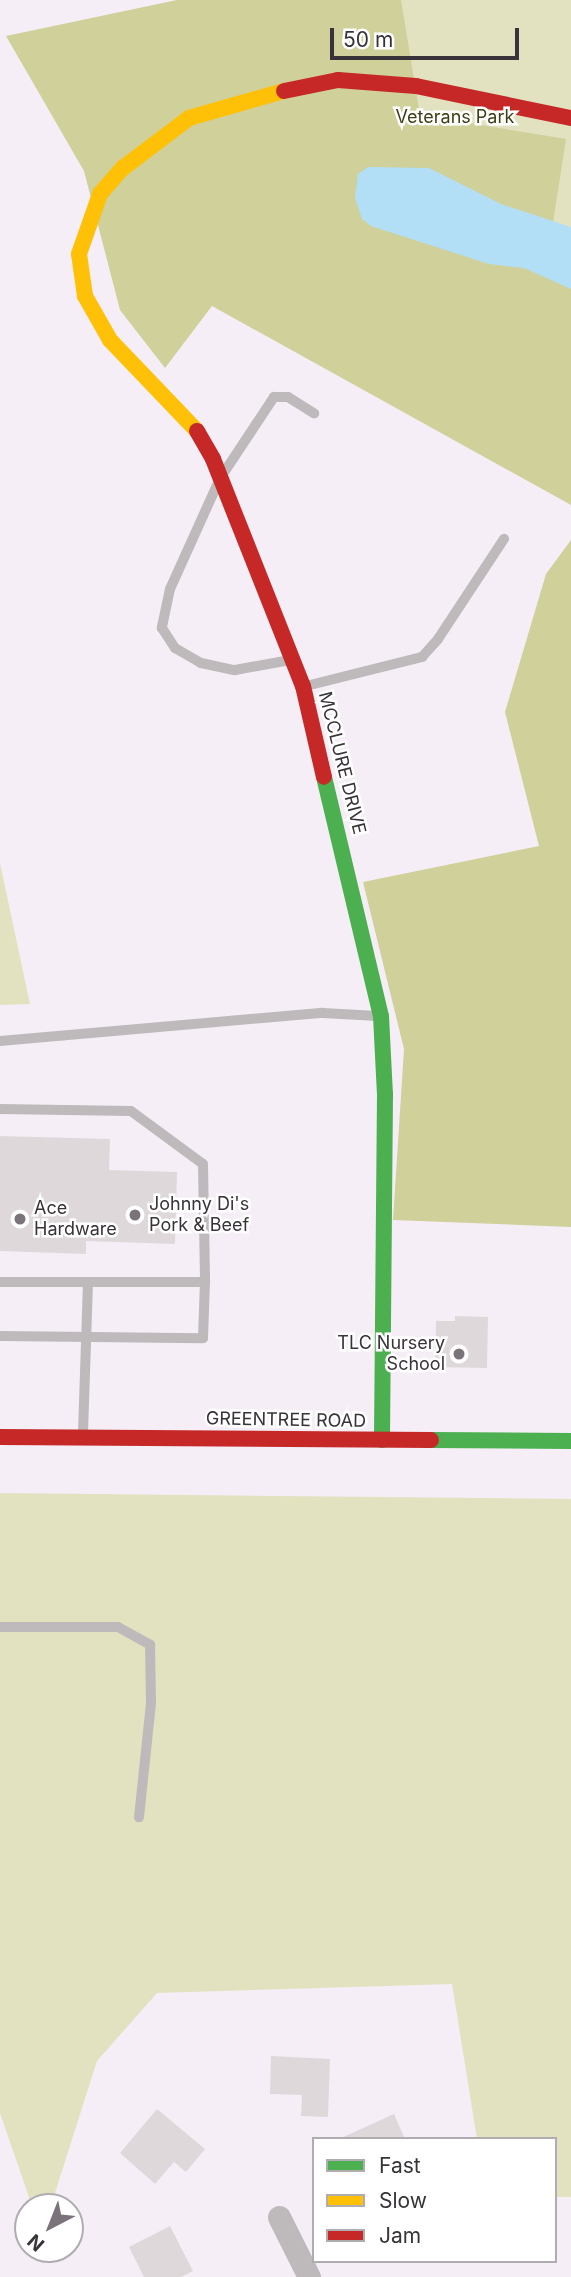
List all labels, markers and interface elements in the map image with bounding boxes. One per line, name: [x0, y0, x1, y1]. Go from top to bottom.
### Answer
scale bar: [333, 14, 522, 58]
text: 50 m: [343, 27, 393, 52]
park label: Veterans Park: [396, 106, 514, 128]
street label: MCCLURE DRIVE: [314, 689, 370, 837]
place label: Johnny Di's Pork & Beef: [149, 1194, 249, 1236]
place label: Ace Hardware: [34, 1198, 117, 1240]
marker: Johnny Di's Pork & Beef: [127, 1207, 143, 1223]
marker: Ace Hardware: [12, 1211, 28, 1227]
place label: TLC Nursery School: [337, 1333, 445, 1376]
marker: TLC Nursery School: [451, 1346, 467, 1362]
street label: GREENTREE ROAD: [206, 1408, 366, 1432]
legend: [312, 2137, 557, 2263]
text: Fast: [379, 2153, 421, 2178]
text: Slow: [379, 2188, 427, 2213]
north arrow: [14, 2193, 84, 2263]
text: Jam: [379, 2223, 421, 2248]
text: N: [23, 2229, 49, 2256]

